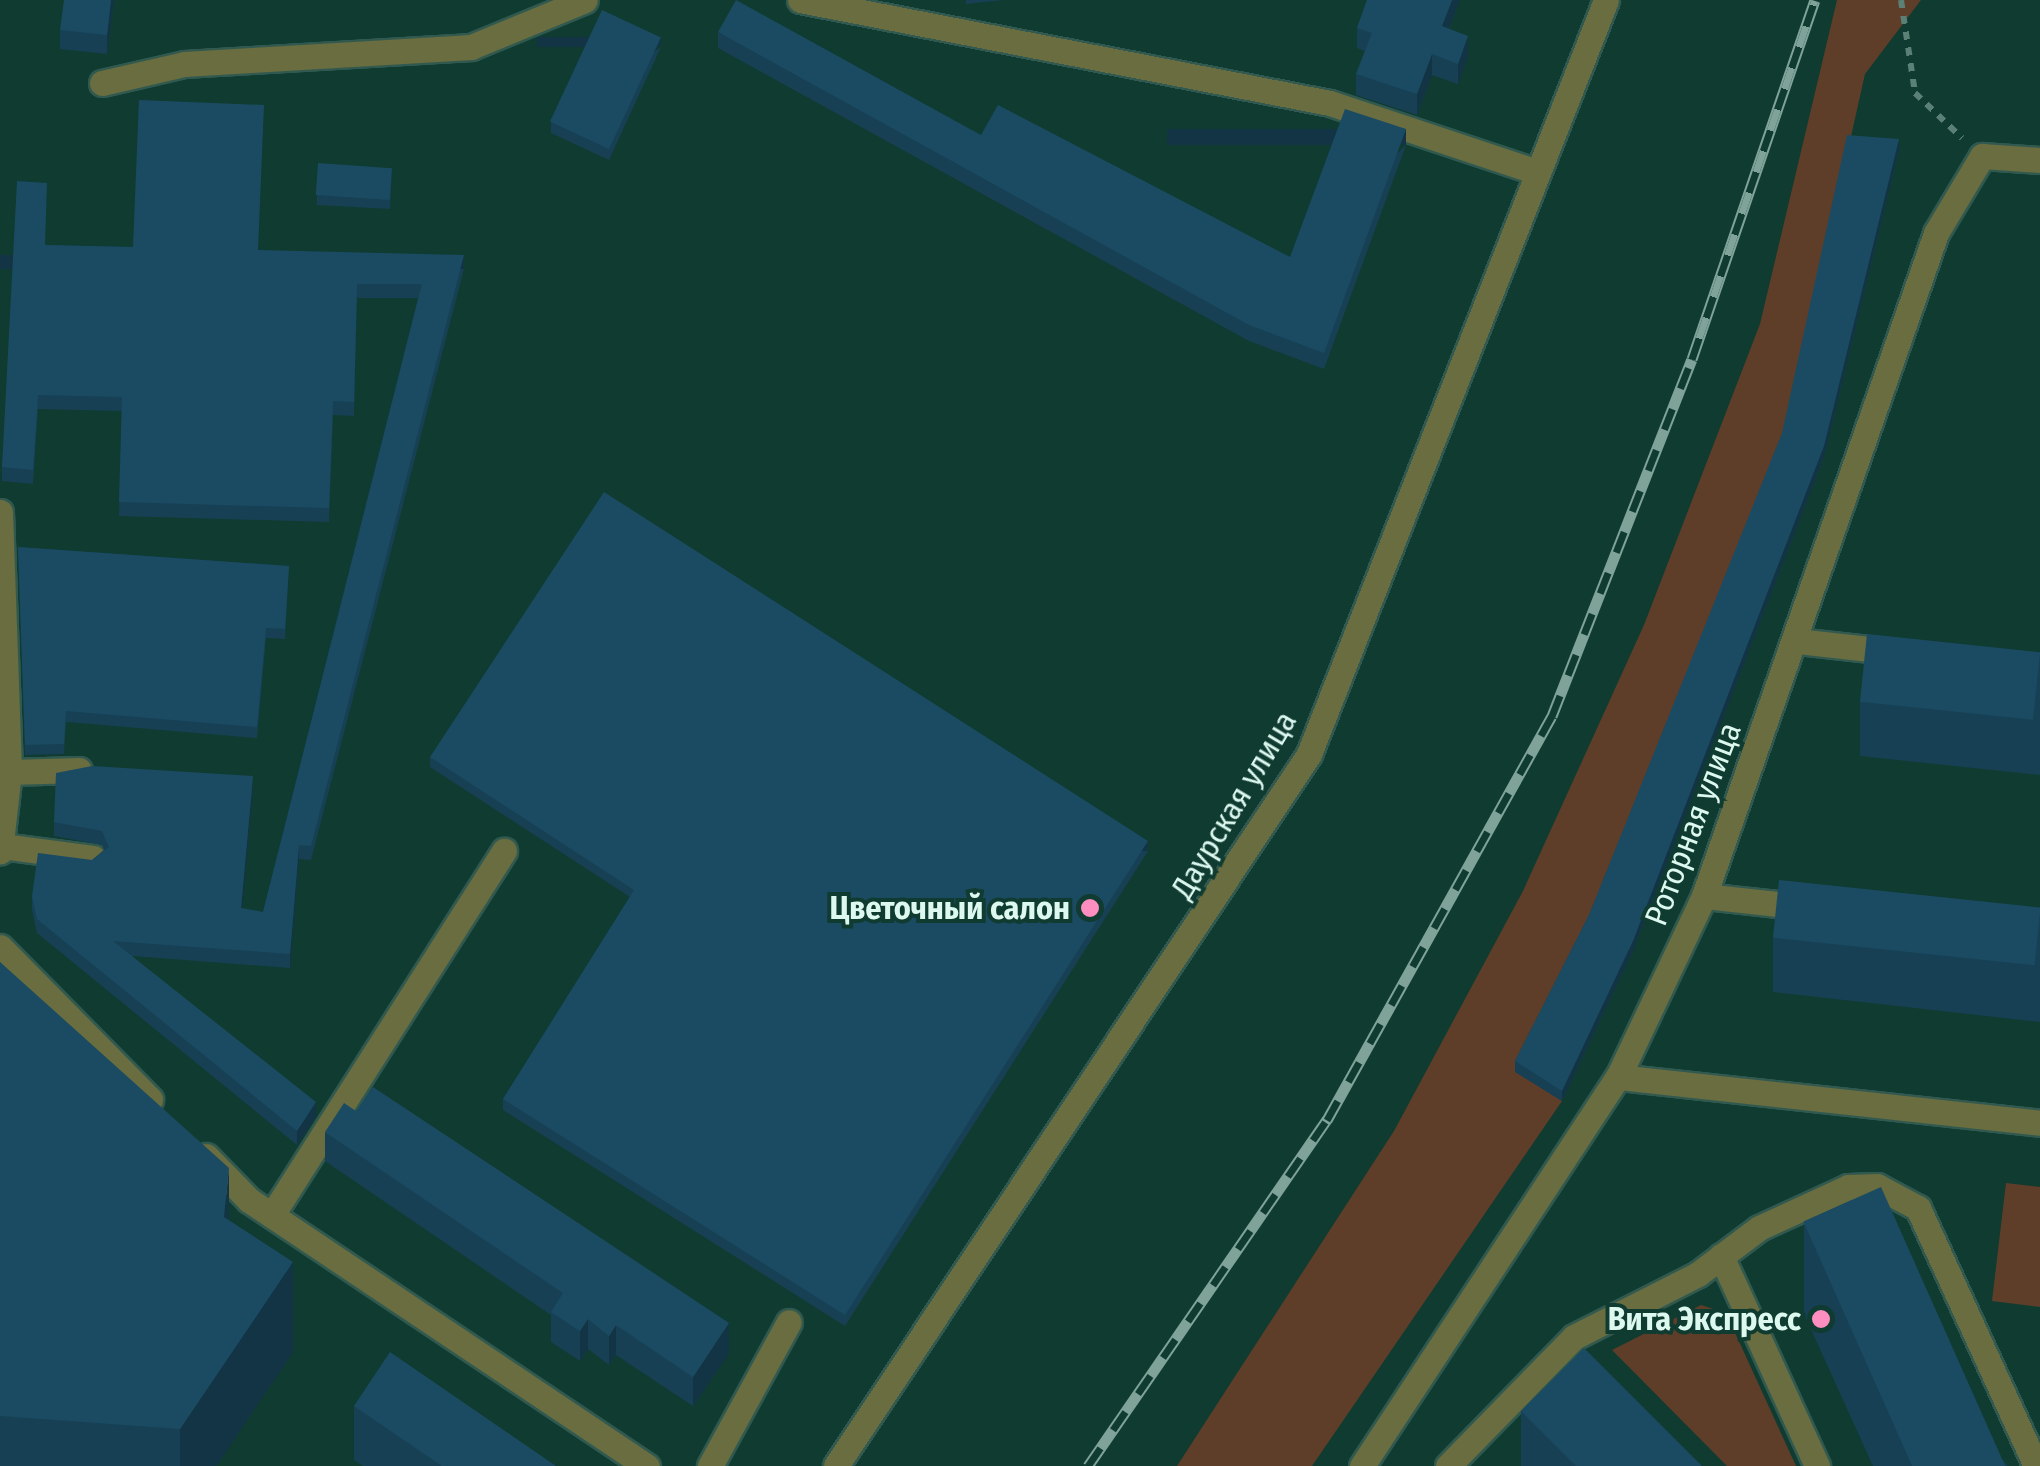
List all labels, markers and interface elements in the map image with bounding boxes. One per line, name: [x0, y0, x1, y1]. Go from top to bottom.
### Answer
street label: Даурская улица: [1163, 704, 1305, 906]
street label: Роторная улица: [1637, 717, 1749, 931]
place label: Цветочный салон: [829, 889, 1070, 927]
marker: Цветочный салон: [1079, 897, 1101, 919]
place label: Вита Экспресс: [1608, 1300, 1801, 1338]
marker: Вита Экспресс: [1810, 1308, 1832, 1330]

